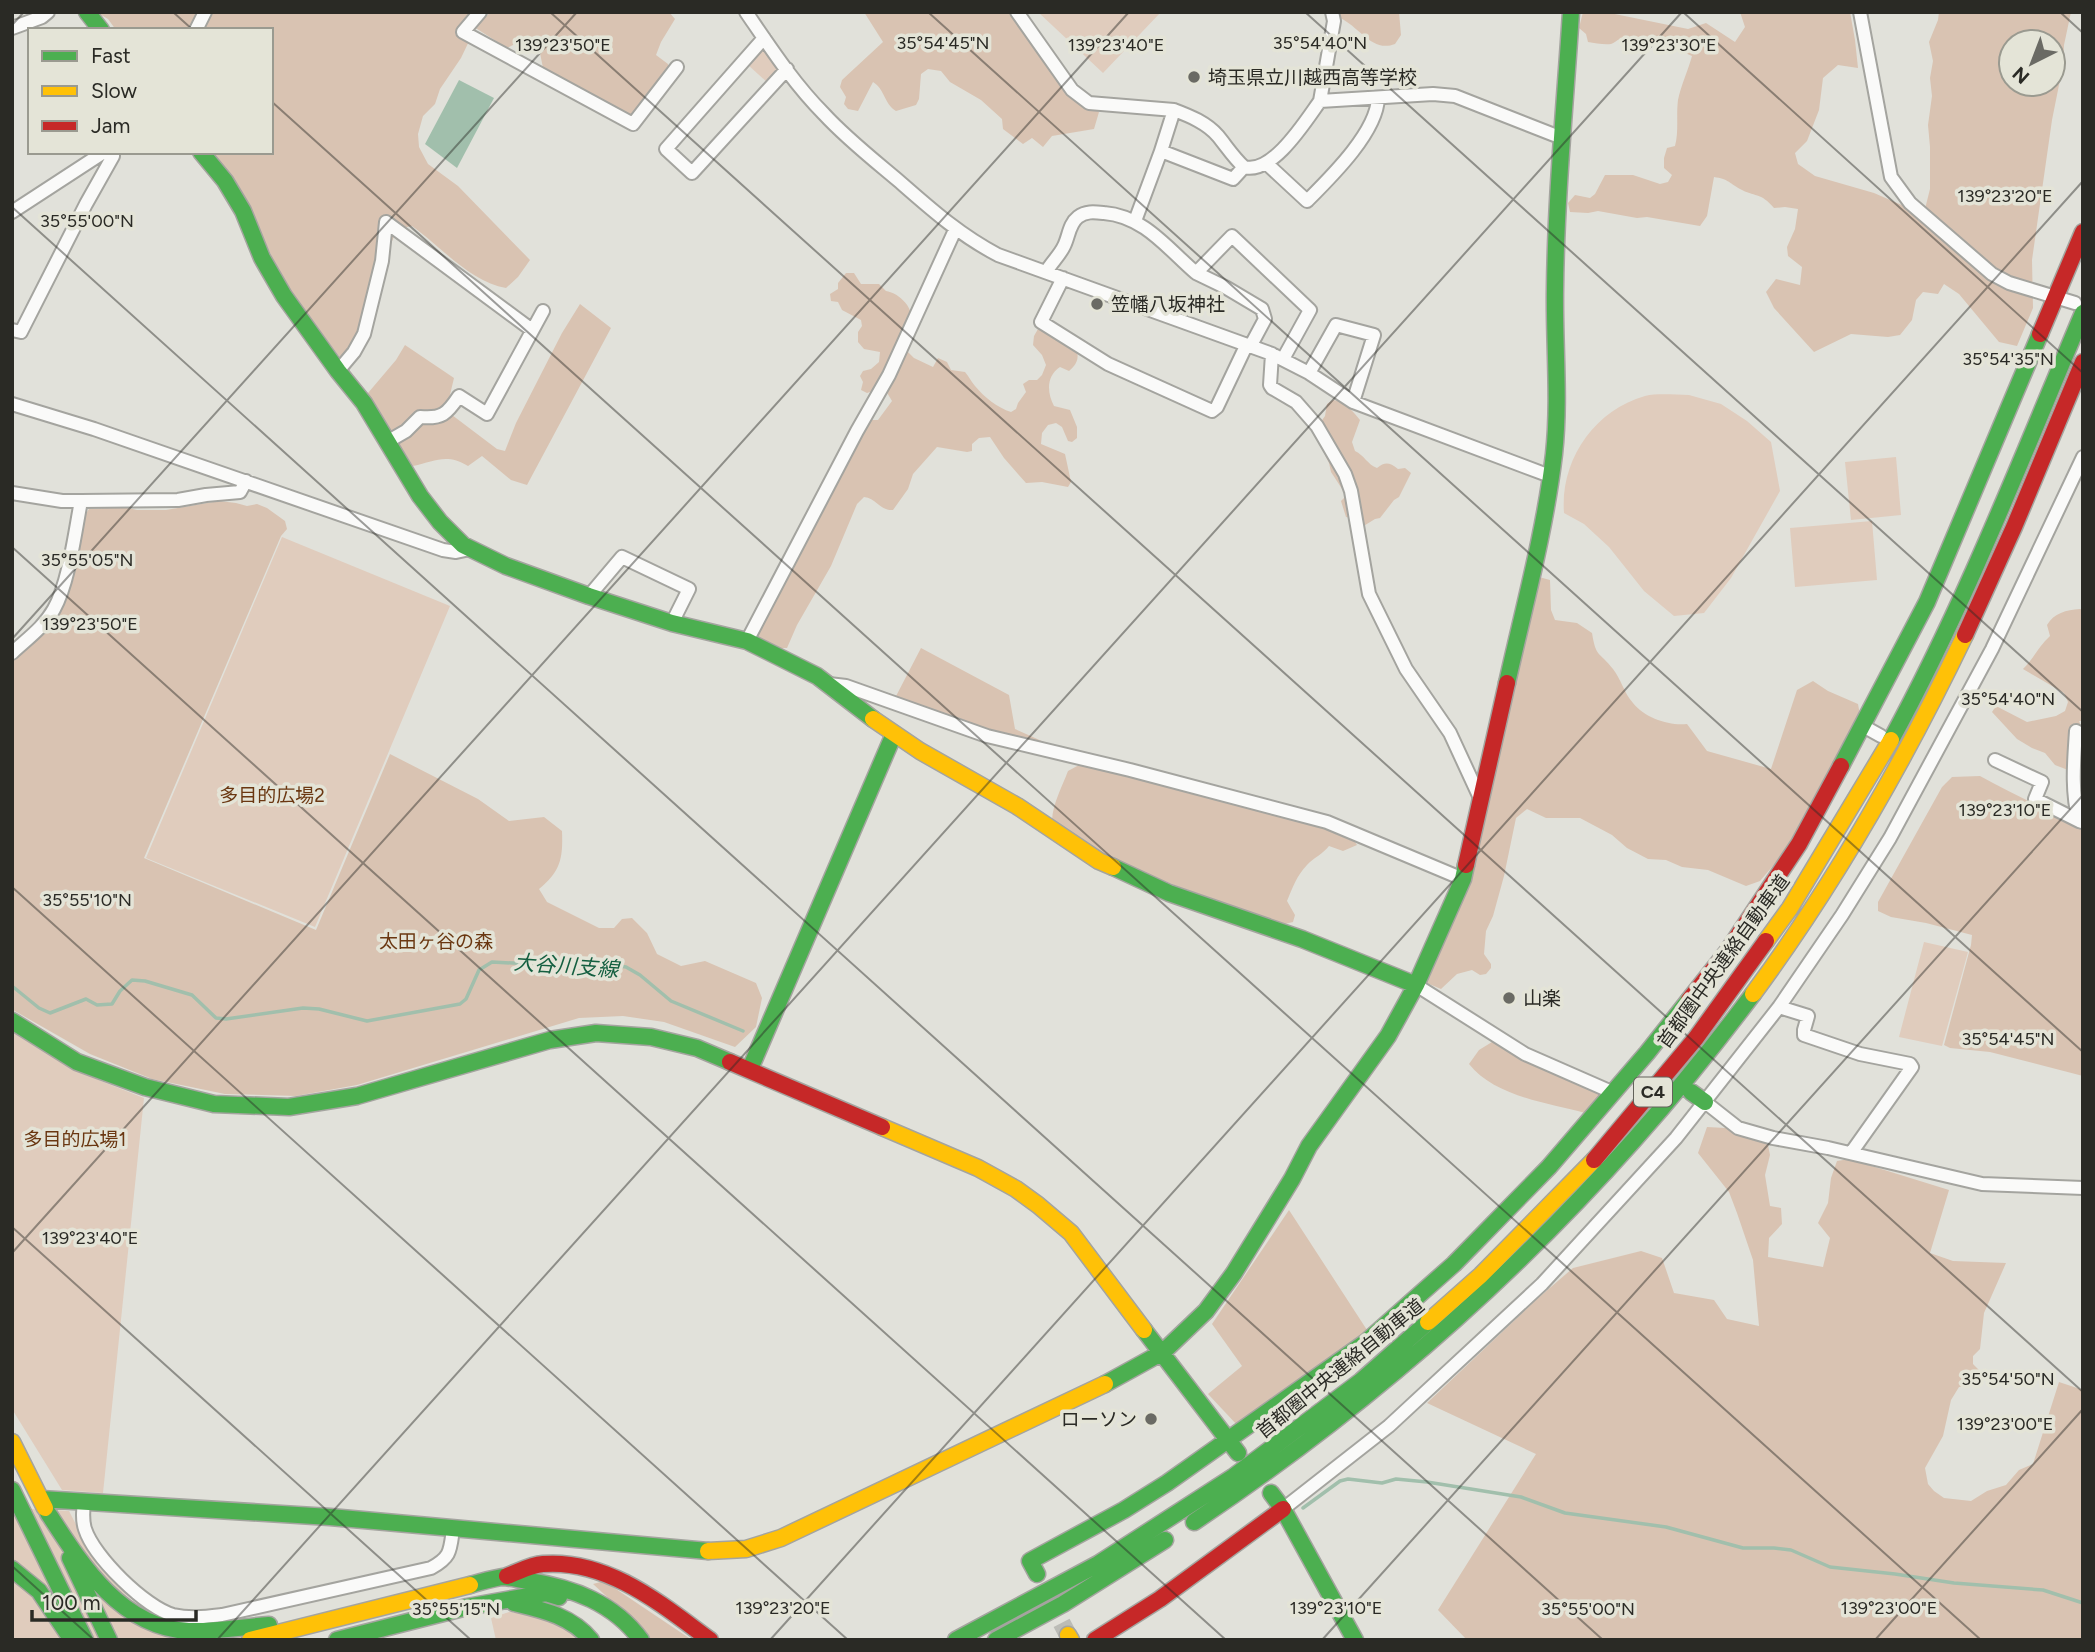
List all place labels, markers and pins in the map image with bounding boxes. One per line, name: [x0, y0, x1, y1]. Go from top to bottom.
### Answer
place label: 埼玉県立川越西高等学校: [1208, 66, 1417, 89]
marker: 埼玉県立川越西高等学校: [1186, 69, 1202, 85]
place label: 笠幡八坂神社: [1111, 293, 1225, 316]
marker: 笠幡八坂神社: [1089, 296, 1105, 312]
place label: 山楽: [1523, 987, 1561, 1010]
marker: 山楽: [1501, 990, 1517, 1006]
place label: ローソン: [1061, 1408, 1137, 1431]
marker: ローソン: [1143, 1411, 1159, 1427]

